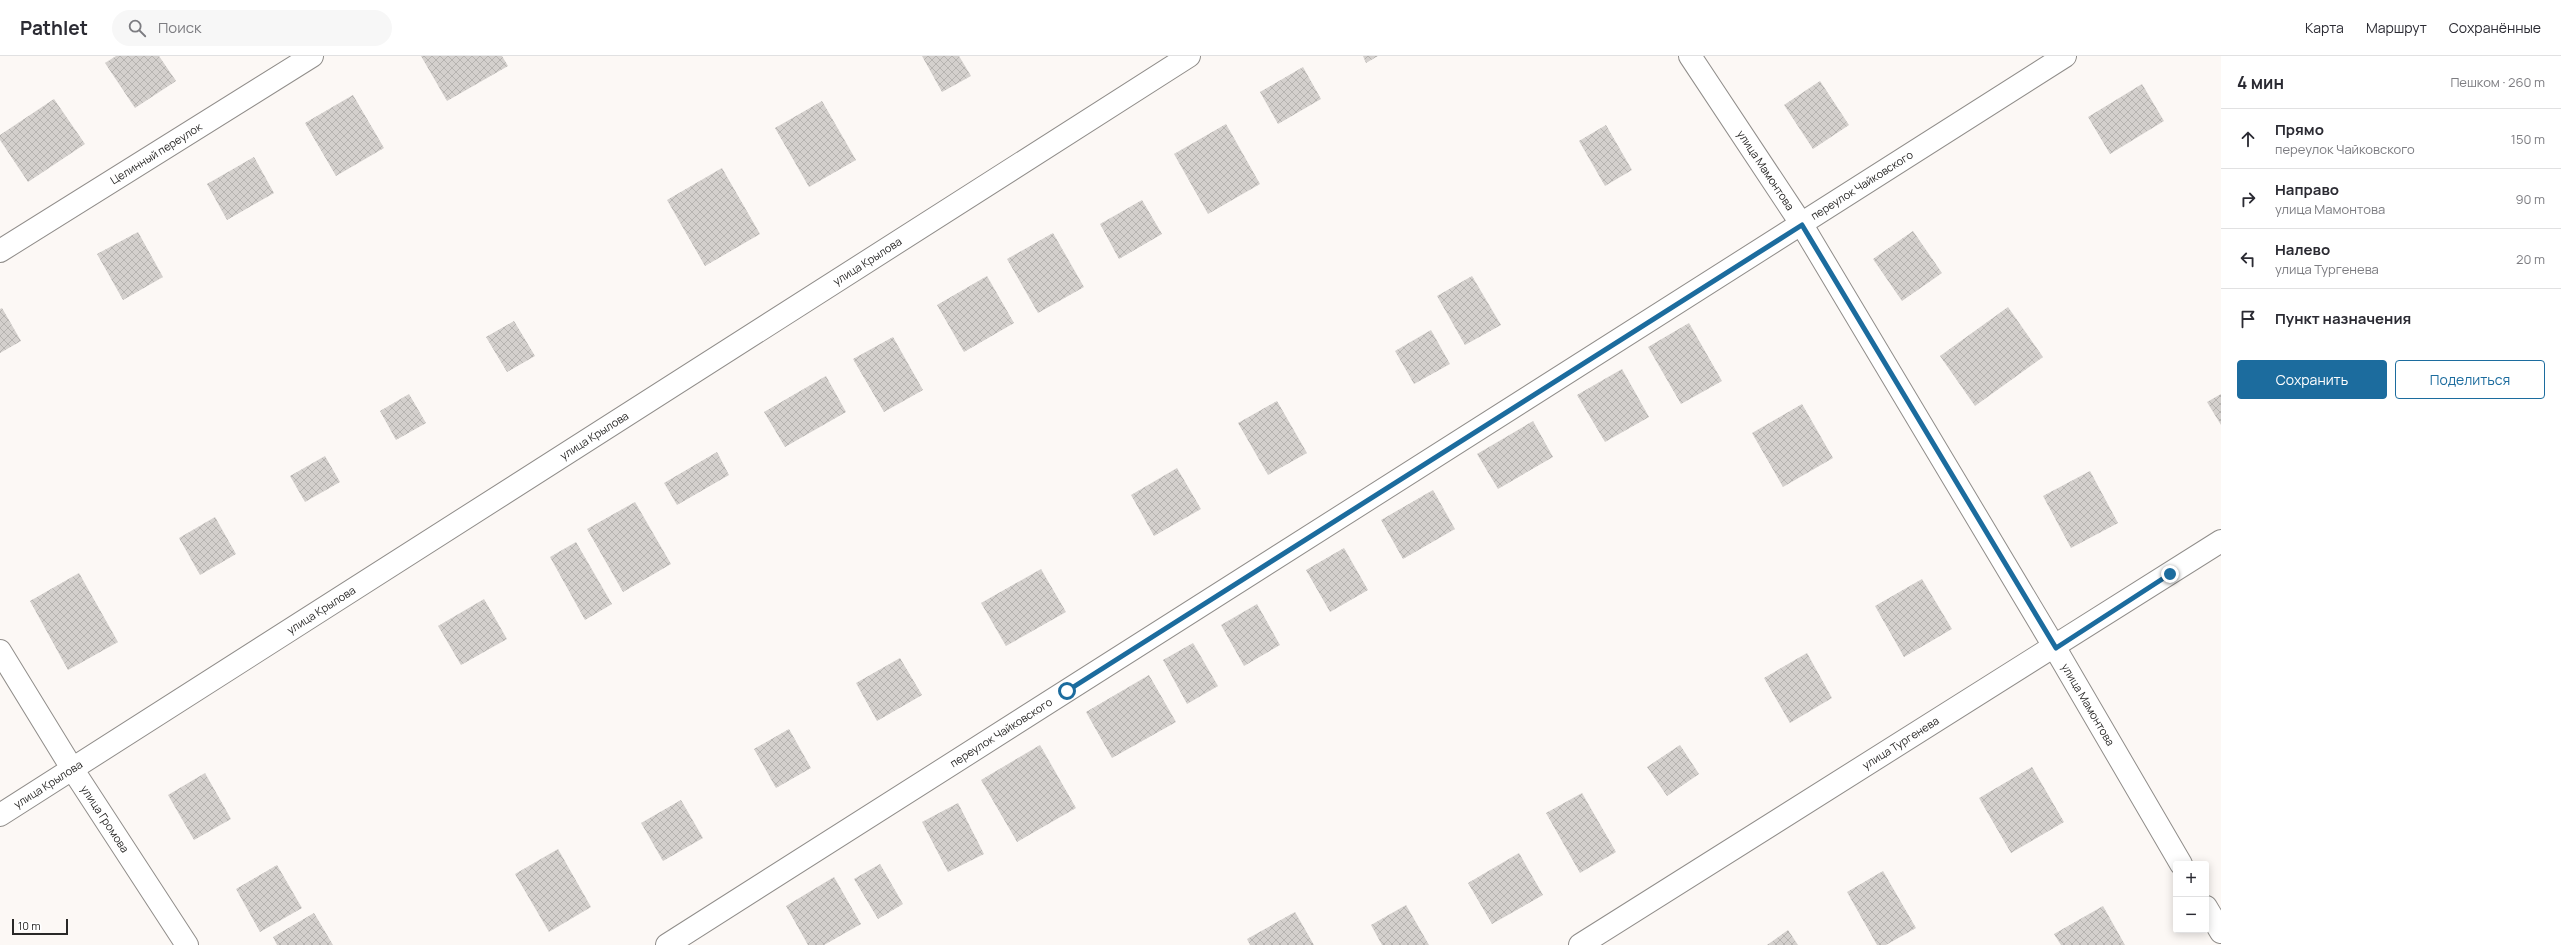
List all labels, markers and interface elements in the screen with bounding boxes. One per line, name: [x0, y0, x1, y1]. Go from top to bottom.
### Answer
search box: [112, 10, 392, 46]
text: Pathlet: [20, 15, 88, 41]
icon: search: [126, 17, 148, 39]
text: Поиск: [158, 17, 201, 38]
text: Карта: [2305, 18, 2344, 37]
text: Маршрут: [2366, 18, 2427, 37]
text: Сохранённые: [2449, 18, 2541, 37]
text: 4 мин: [2237, 71, 2284, 94]
text: Пешком · 260 m: [2450, 73, 2545, 91]
street label: Целинный переулок: [107, 119, 205, 187]
text: Прямо: [2275, 119, 2324, 140]
street label: улица Мамонтова: [1734, 127, 1798, 213]
icon: ahead: [2237, 128, 2259, 150]
text: 150 m: [2511, 130, 2545, 148]
text: переулок Чайковского: [2275, 140, 2415, 158]
street label: переулок Чайковского: [1808, 146, 1916, 223]
text: Направо: [2275, 179, 2339, 200]
icon: right: [2237, 188, 2259, 210]
text: 90 m: [2515, 190, 2545, 208]
text: улица Мамонтова: [2275, 200, 2385, 218]
street label: улица Крылова: [830, 233, 904, 288]
text: Налево: [2275, 239, 2330, 260]
icon: left: [2237, 248, 2259, 270]
text: 20 m: [2516, 250, 2545, 268]
text: улица Тургенева: [2275, 260, 2379, 278]
icon: arrive: [2237, 308, 2259, 330]
text: Пункт назначения: [2275, 308, 2411, 329]
button: Сохранить: [2237, 360, 2387, 399]
button: Поделиться: [2395, 360, 2545, 399]
street label: улица Крылова: [557, 408, 631, 463]
route end: [2161, 565, 2179, 583]
street label: улица Крылова: [284, 582, 358, 637]
street label: улица Мамонтова: [2058, 660, 2118, 748]
route start: [1058, 682, 1076, 700]
street label: переулок Чайковского: [947, 694, 1055, 770]
street label: улица Тургенева: [1859, 713, 1942, 772]
street label: улица Крылова: [11, 756, 85, 811]
street label: улица Громова: [78, 782, 133, 855]
map controls: [2173, 861, 2209, 933]
button: +: [2173, 861, 2209, 897]
button: −: [2173, 897, 2209, 933]
scale bar: [12, 917, 68, 936]
text: 10 m: [18, 918, 41, 933]

